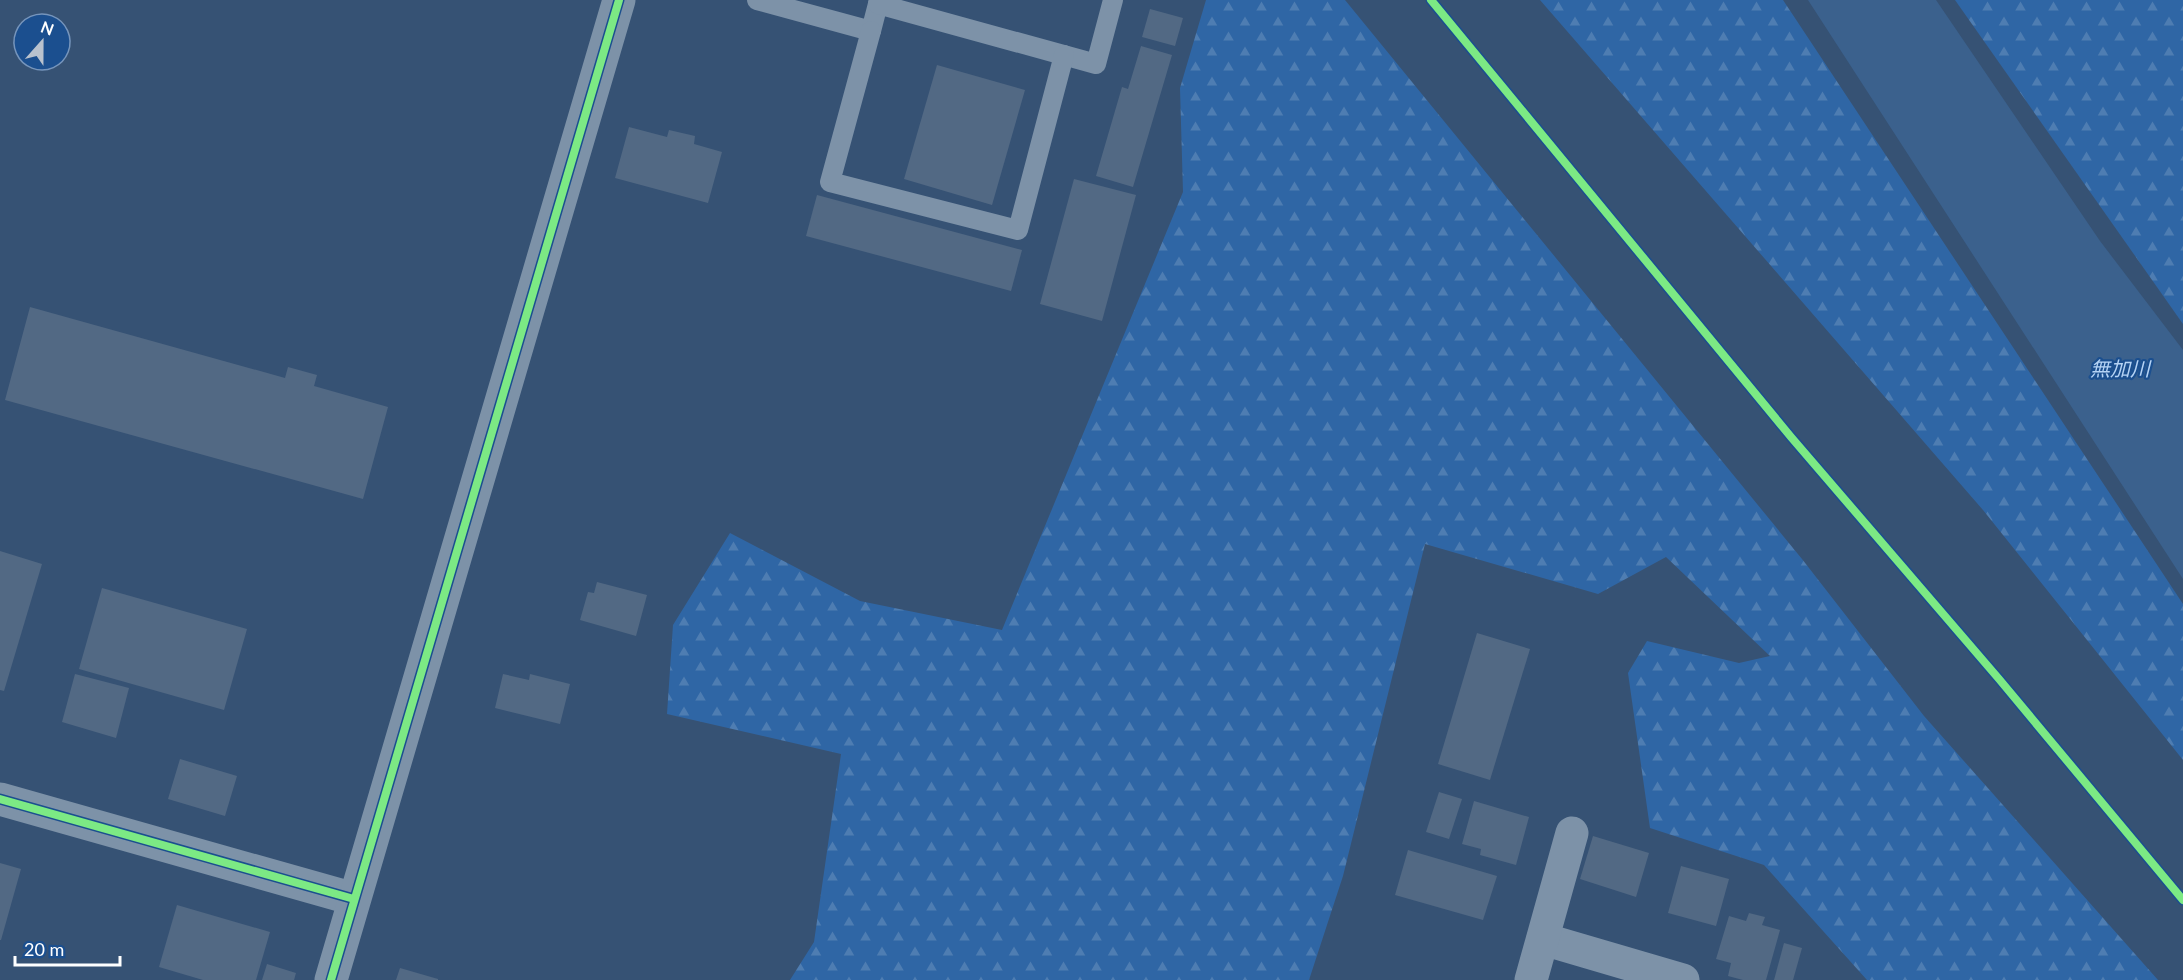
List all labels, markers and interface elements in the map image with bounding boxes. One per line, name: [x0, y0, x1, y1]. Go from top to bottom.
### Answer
north arrow: [12, 12, 72, 72]
text: N: [38, 16, 57, 39]
water label: 無加川: [2090, 356, 2152, 380]
scale bar: [15, 929, 120, 967]
text: 20 m: [24, 938, 64, 960]

